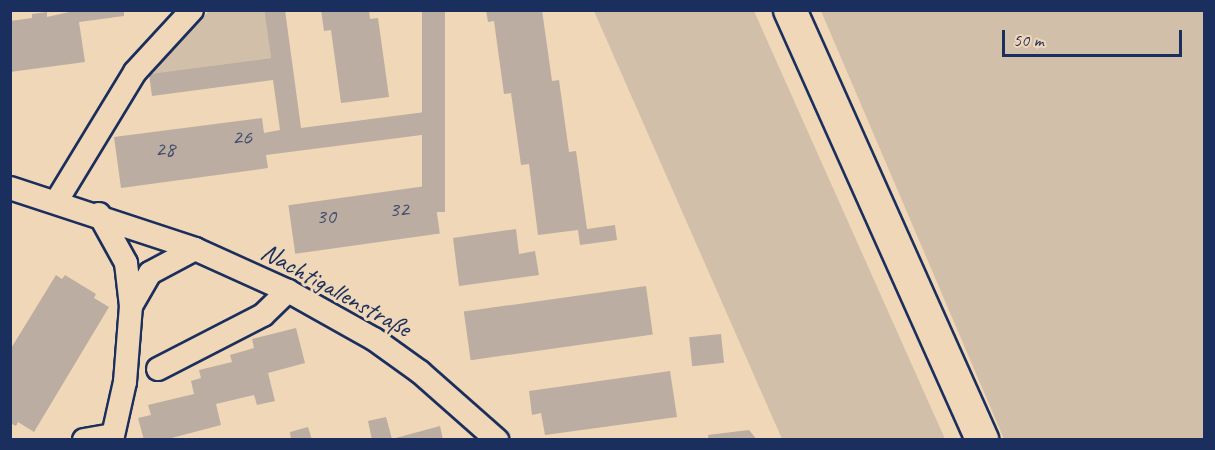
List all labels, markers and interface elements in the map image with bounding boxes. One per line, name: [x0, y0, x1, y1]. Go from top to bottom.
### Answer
scale bar: [1005, 18, 1185, 56]
text: 50 m: [1013, 29, 1044, 51]
house number: 26: [232, 125, 252, 151]
house number: 28: [155, 137, 175, 163]
house number: 32: [389, 197, 409, 223]
house number: 30: [316, 204, 336, 230]
street label: Nachtigallenstraße: [256, 236, 416, 344]

